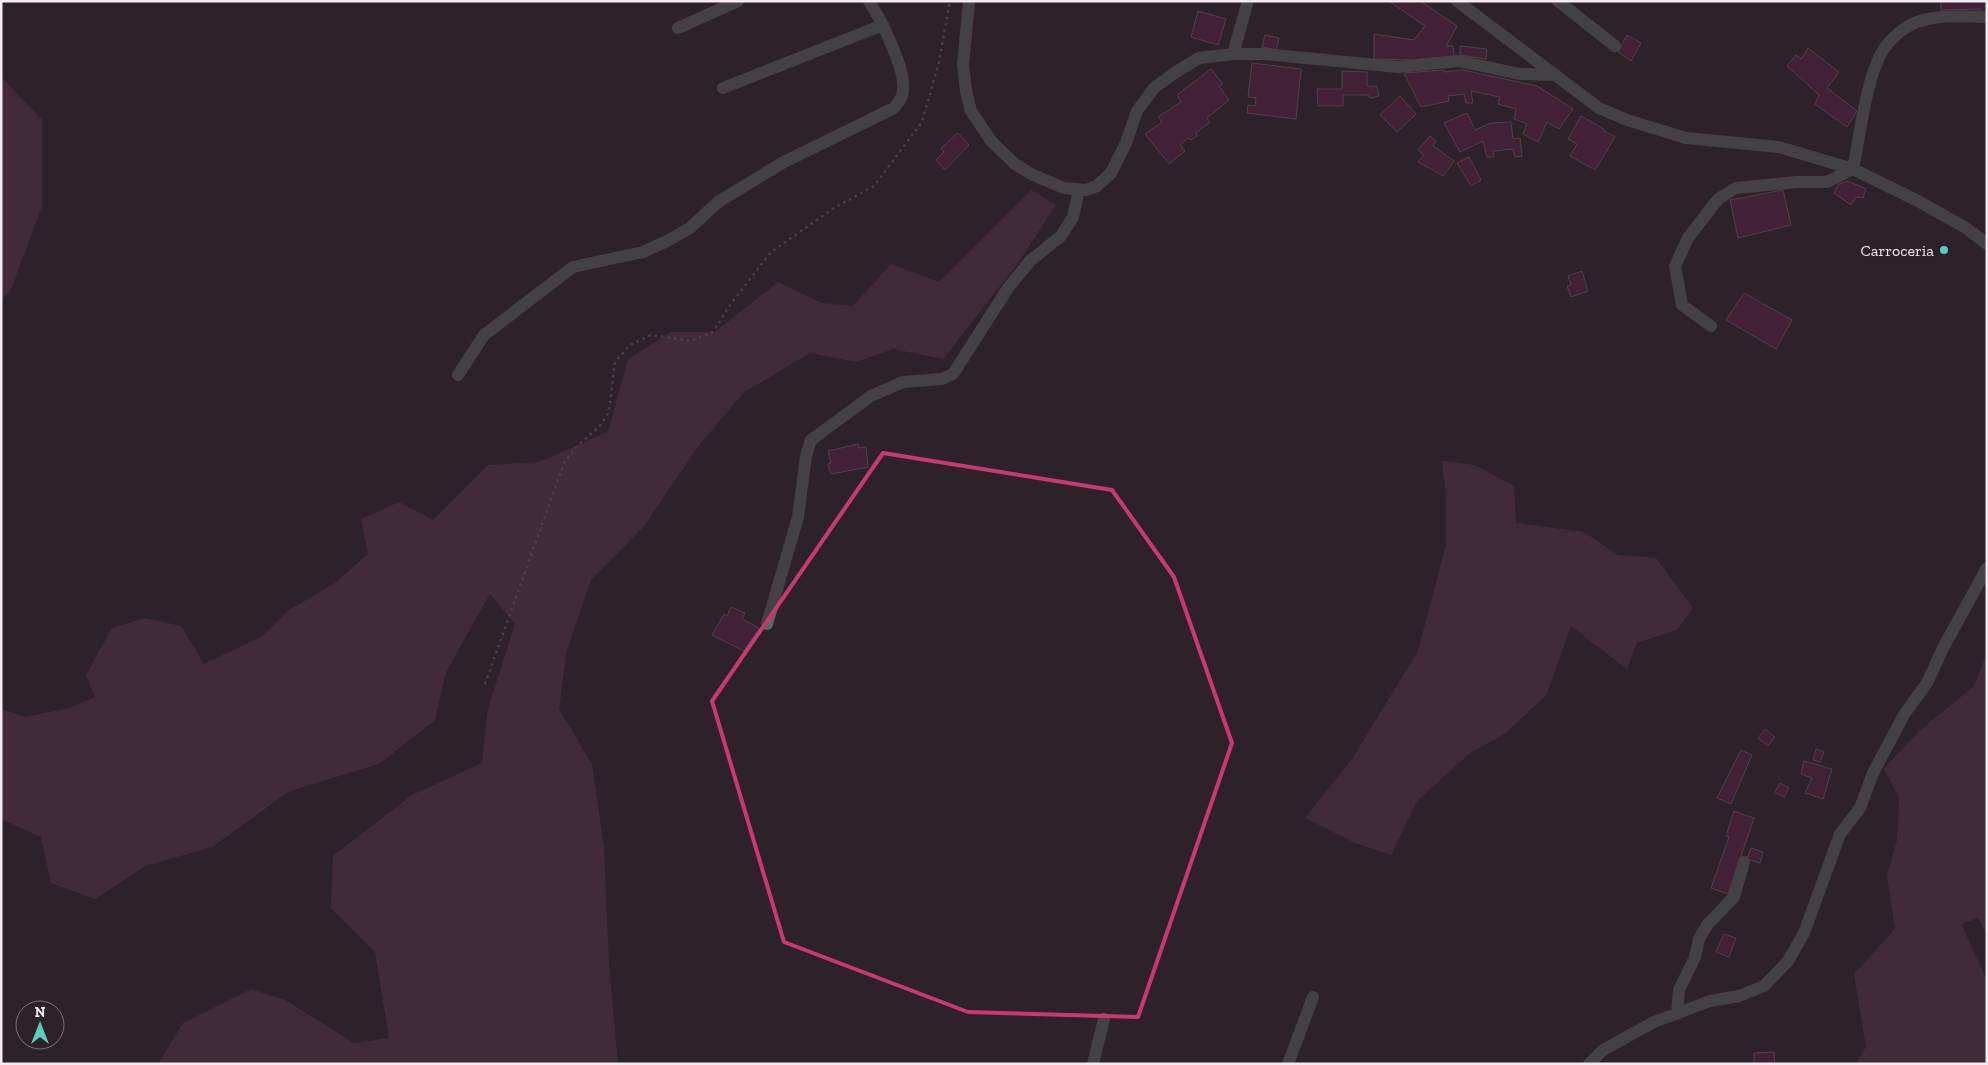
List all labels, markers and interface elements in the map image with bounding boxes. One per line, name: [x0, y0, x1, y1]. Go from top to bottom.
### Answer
place label: Carroceria: [1860, 241, 1934, 260]
marker: Carroceria: [1938, 244, 1950, 256]
north arrow: [15, 1000, 65, 1050]
text: N: [35, 1004, 46, 1021]

